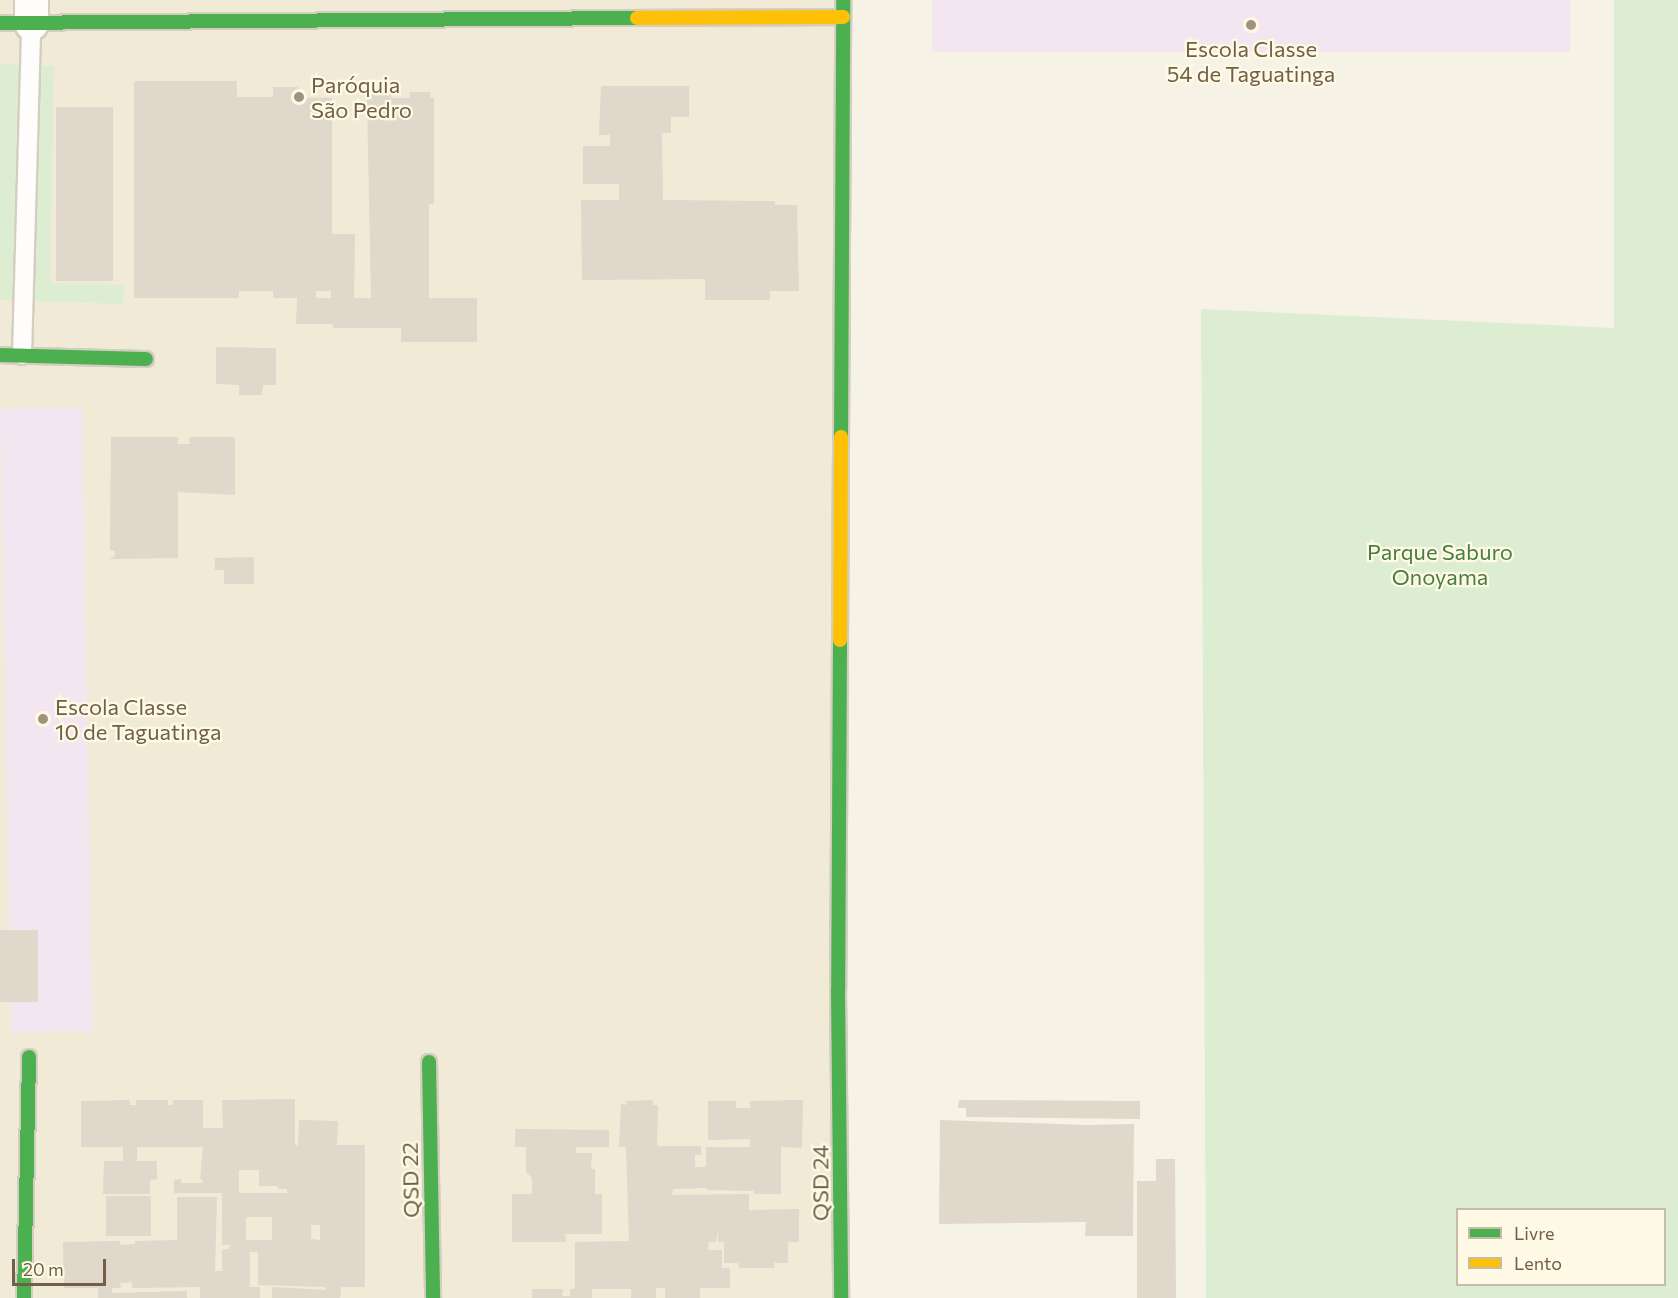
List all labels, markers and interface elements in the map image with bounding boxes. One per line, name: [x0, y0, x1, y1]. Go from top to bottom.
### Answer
marker: Escola Classe 54 de Taguatinga: [1244, 18, 1258, 32]
place label: Escola Classe 54 de Taguatinga: [1167, 35, 1335, 86]
place label: Paróquia São Pedro: [311, 71, 412, 122]
marker: Paróquia São Pedro: [292, 90, 306, 104]
park label: Parque Saburo Onoyama: [1367, 538, 1513, 590]
place label: Escola Classe 10 de Taguatinga: [55, 693, 221, 744]
marker: Escola Classe 10 de Taguatinga: [36, 712, 50, 726]
street label: QSD 22: [396, 1142, 424, 1218]
street label: QSD 24: [807, 1145, 833, 1221]
legend: [1456, 1208, 1666, 1286]
text: Livre: [1514, 1222, 1555, 1244]
scale bar: [15, 1247, 110, 1285]
text: Lento: [1514, 1252, 1562, 1274]
text: 20 m: [23, 1258, 64, 1280]

